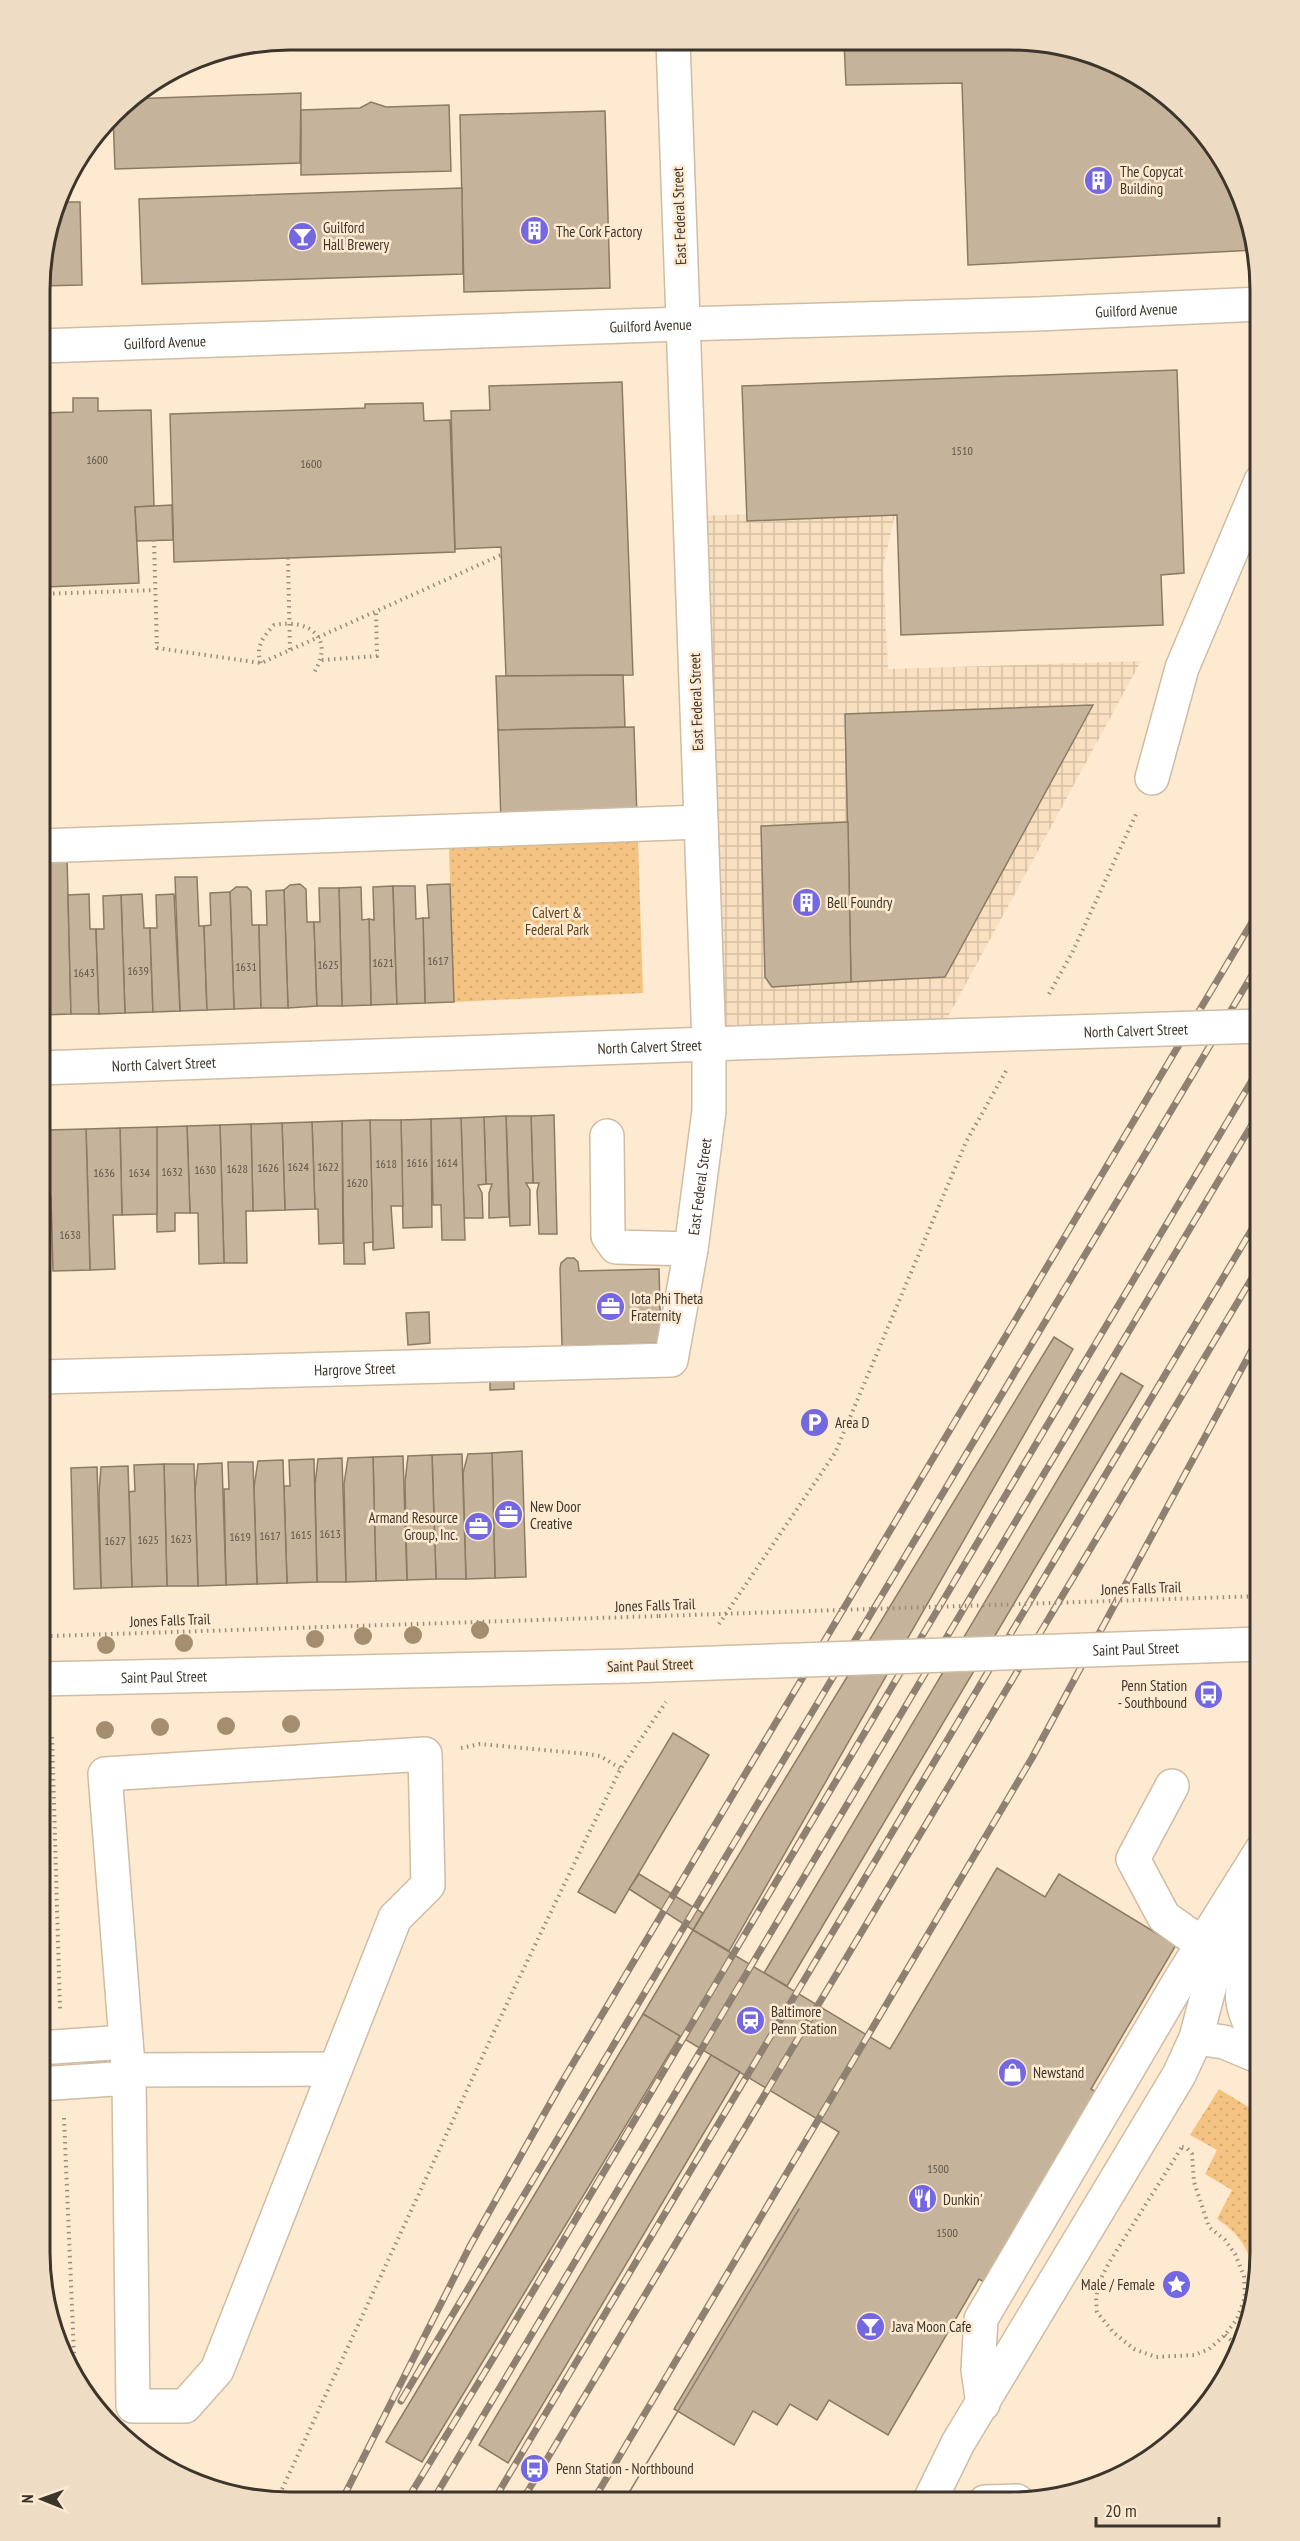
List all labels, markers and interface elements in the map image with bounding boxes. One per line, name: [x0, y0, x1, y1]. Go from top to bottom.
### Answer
place label: The Copycat Building: [1120, 162, 1183, 198]
building icon: The Copycat Building: [1083, 164, 1115, 196]
street label: East Federal Street: [668, 167, 690, 265]
building icon: The Cork Factory: [519, 215, 551, 247]
place label: Guilford Hall Brewery: [323, 218, 389, 254]
bar icon: Guilford Hall Brewery: [286, 220, 318, 252]
place label: The Cork Factory: [556, 222, 642, 241]
street label: Guilford Avenue: [1095, 298, 1178, 321]
street label: Guilford Avenue: [609, 314, 692, 336]
street label: Guilford Avenue: [123, 331, 206, 353]
house number: 1510: [951, 443, 973, 458]
house number: 1600: [86, 452, 108, 467]
house number: 1600: [300, 456, 322, 471]
street label: East Federal Street: [685, 653, 707, 751]
building icon: Bell Foundry: [790, 886, 822, 918]
place label: Bell Foundry: [827, 893, 893, 912]
park label: Calvert & Federal Park: [525, 903, 589, 939]
house number: 1617: [427, 953, 449, 968]
house number: 1621: [372, 955, 394, 970]
house number: 1625: [317, 957, 339, 972]
house number: 1631: [235, 959, 257, 974]
house number: 1639: [127, 963, 149, 978]
house number: 1643: [73, 965, 95, 980]
street label: North Calvert Street: [1084, 1019, 1188, 1041]
street label: North Calvert Street: [597, 1035, 702, 1058]
street label: North Calvert Street: [112, 1052, 216, 1075]
street label: East Federal Street: [683, 1137, 715, 1236]
house number: 1616: [406, 1155, 428, 1170]
house number: 1614: [436, 1155, 458, 1170]
house number: 1618: [375, 1156, 397, 1171]
house number: 1624: [287, 1159, 309, 1174]
house number: 1622: [317, 1159, 339, 1174]
house number: 1626: [257, 1160, 279, 1175]
house number: 1628: [226, 1161, 248, 1176]
house number: 1630: [194, 1162, 216, 1177]
house number: 1632: [161, 1164, 183, 1179]
house number: 1636: [93, 1165, 115, 1180]
house number: 1634: [128, 1165, 150, 1180]
house number: 1620: [346, 1175, 368, 1190]
house number: 1638: [59, 1227, 81, 1242]
place label: Iota Phi Theta Fraternity: [631, 1289, 703, 1325]
office icon: Iota Phi Theta Fraternity: [594, 1291, 626, 1323]
street label: Hargrove Street: [314, 1358, 396, 1379]
parking icon: Area D: [798, 1406, 830, 1438]
place label: Area D: [835, 1413, 870, 1432]
place label: New Door Creative: [530, 1497, 582, 1533]
office icon: New Door Creative: [493, 1499, 525, 1531]
place label: Armand Resource Group, Inc.: [369, 1508, 458, 1544]
office icon: Armand Resource Group, Inc.: [463, 1510, 495, 1542]
house number: 1613: [319, 1526, 341, 1541]
house number: 1615: [290, 1527, 312, 1542]
house number: 1617: [259, 1528, 281, 1543]
house number: 1619: [229, 1529, 251, 1544]
house number: 1623: [170, 1531, 192, 1546]
house number: 1625: [137, 1532, 159, 1547]
house number: 1627: [104, 1533, 126, 1548]
street label: Jones Falls Trail: [1099, 1577, 1182, 1599]
street label: Jones Falls Trail: [613, 1594, 696, 1616]
street label: Jones Falls Trail: [128, 1609, 211, 1631]
street label: Saint Paul Street: [1092, 1637, 1179, 1659]
street label: Saint Paul Street: [607, 1654, 693, 1676]
street label: Saint Paul Street: [121, 1666, 207, 1687]
place label: Penn Station - Southbound: [1118, 1676, 1187, 1712]
bus stop icon: Penn Station - Southbound: [1192, 1678, 1224, 1710]
place label: Baltimore Penn Station: [771, 2002, 837, 2038]
station icon: Baltimore Penn Station: [734, 2004, 766, 2036]
shop icon: Newstand: [996, 2056, 1028, 2088]
place label: Newstand: [1033, 2063, 1084, 2082]
house number: 1500: [927, 2161, 949, 2176]
restaurant icon: Dunkin': [906, 2183, 938, 2215]
place label: Dunkin': [943, 2190, 983, 2209]
house number: 1500: [936, 2225, 958, 2240]
place icon: Male / Female: [1160, 2268, 1192, 2300]
place label: Male / Female: [1081, 2275, 1155, 2294]
bar icon: Java Moon Cafe: [855, 2310, 887, 2342]
place label: Java Moon Cafe: [891, 2317, 972, 2336]
bus stop icon: Penn Station - Northbound: [519, 2452, 551, 2484]
place label: Penn Station - Northbound: [556, 2459, 694, 2478]
north arrow: [12, 2469, 72, 2529]
scale bar: [1096, 2490, 1219, 2528]
text: N: [17, 2494, 37, 2503]
text: 20 m: [1105, 2499, 1137, 2522]

